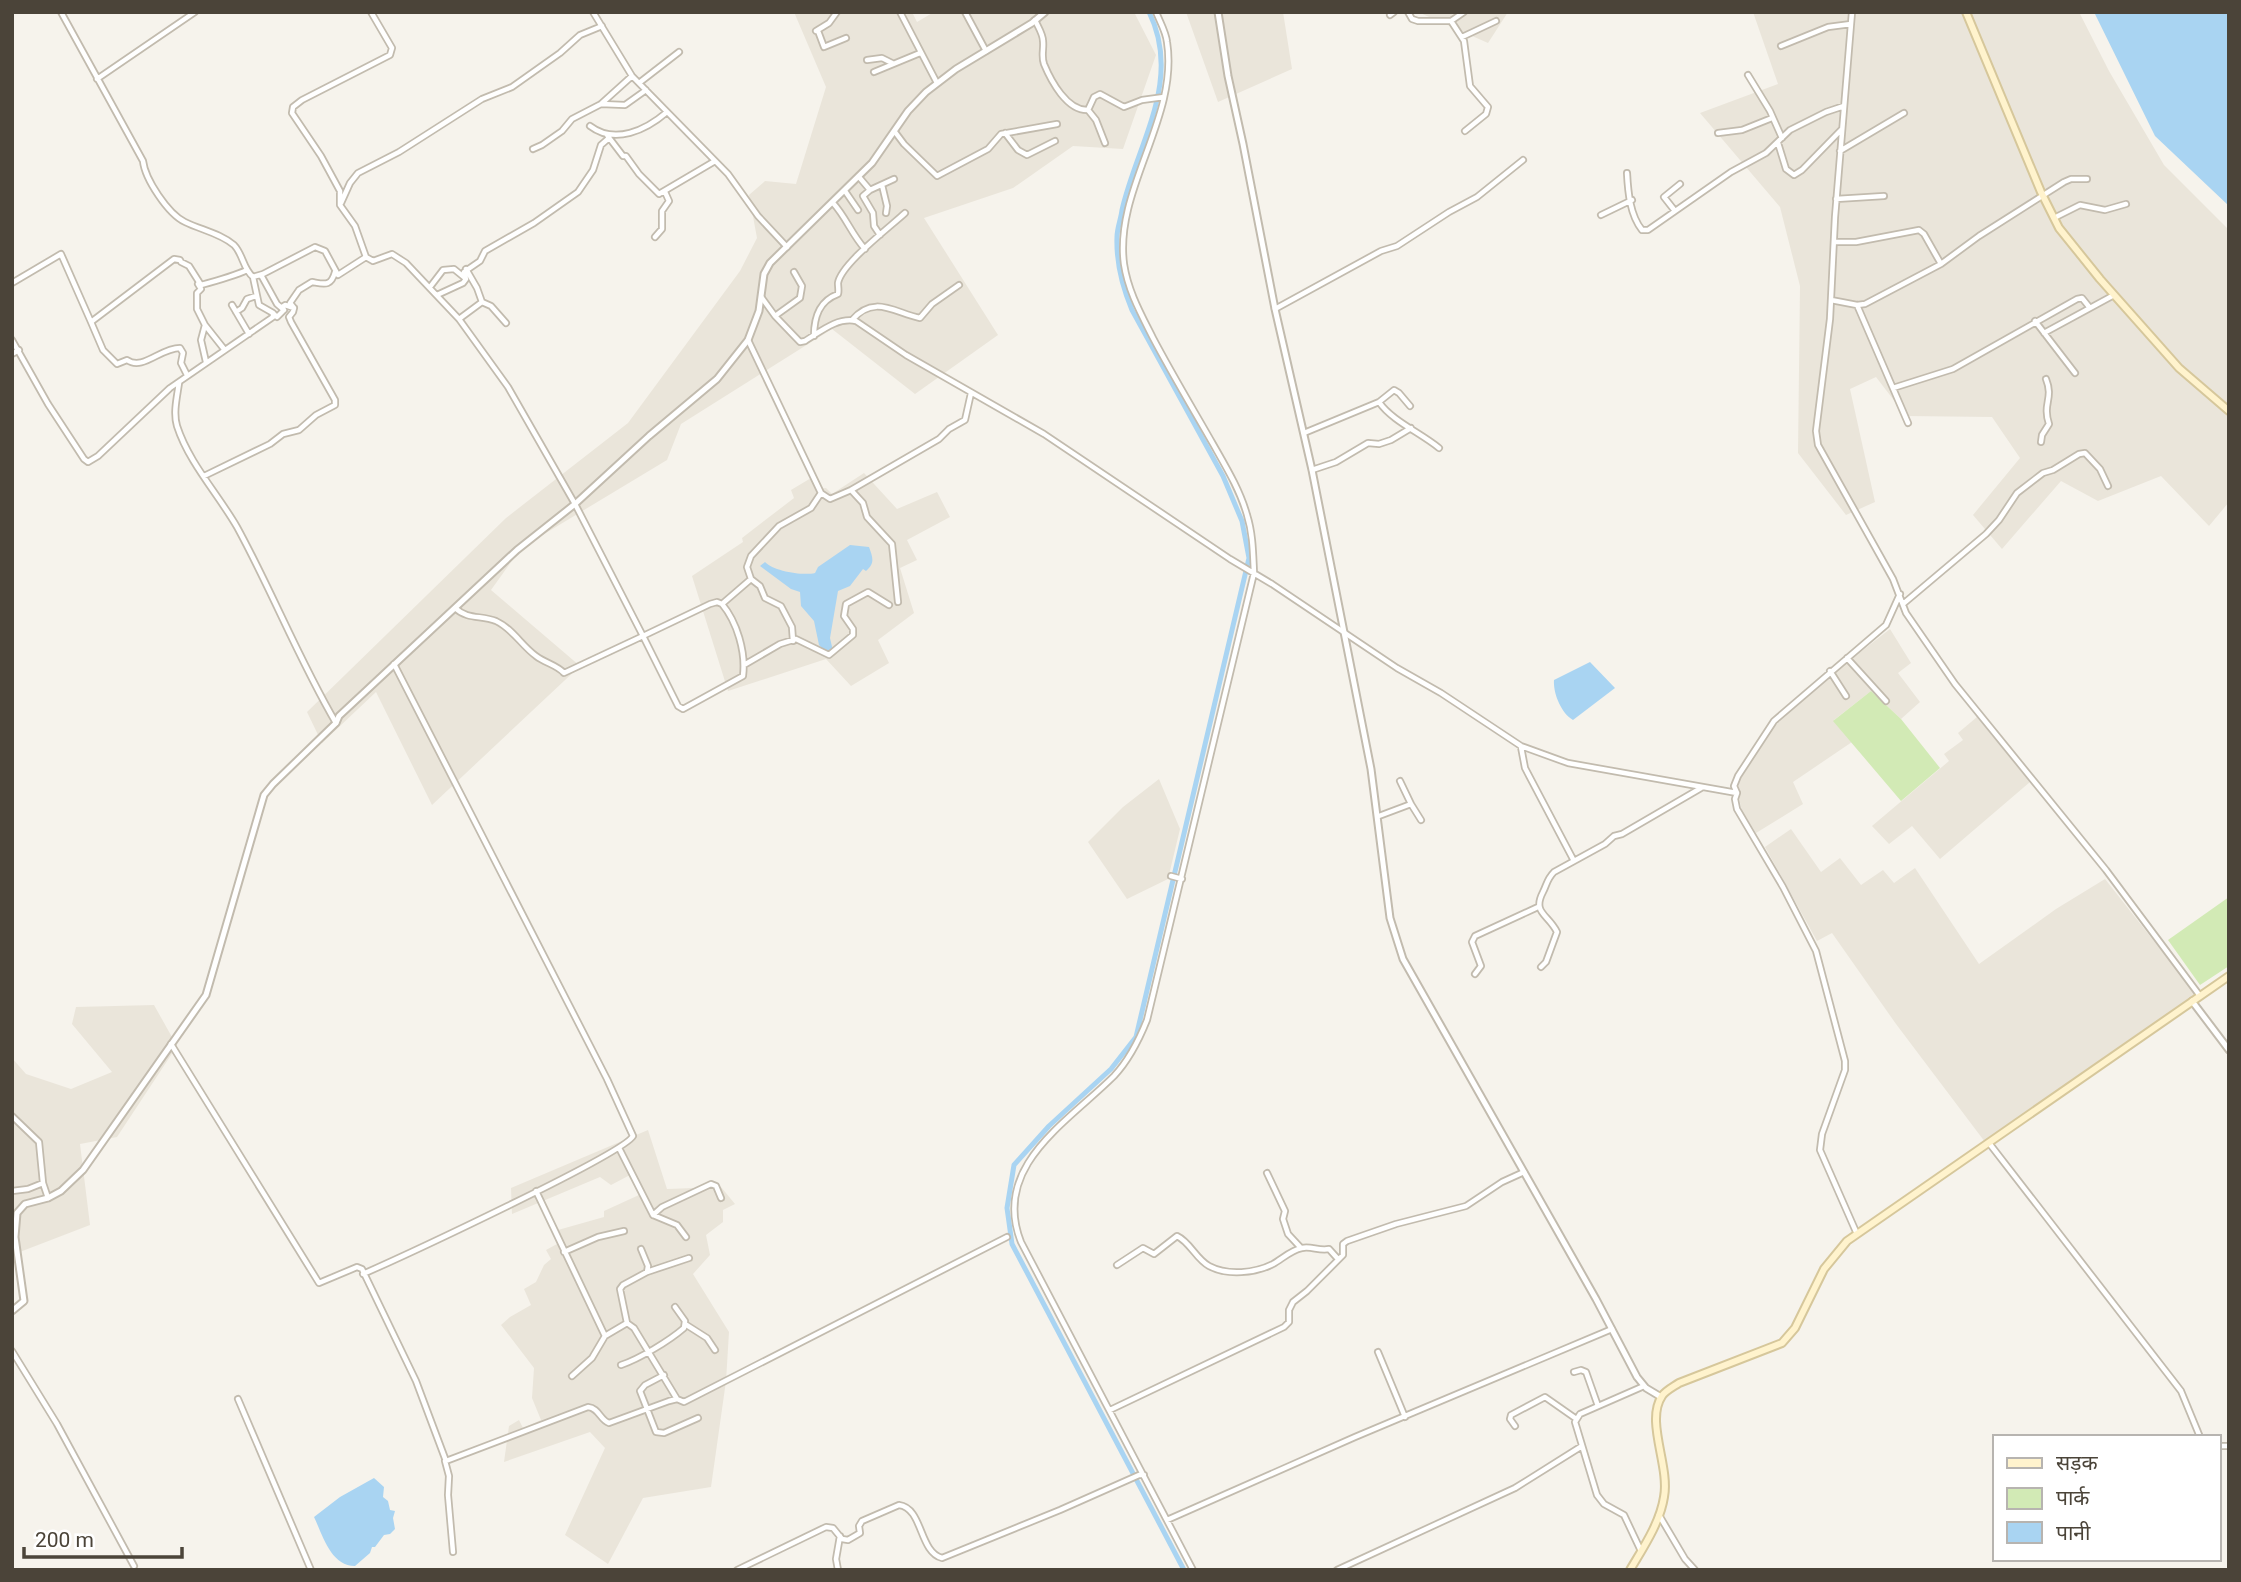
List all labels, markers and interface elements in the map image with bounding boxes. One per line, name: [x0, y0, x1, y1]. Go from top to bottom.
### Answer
legend: [1993, 1435, 2220, 1561]
text: सड़क: [2056, 1451, 2098, 1475]
text: पार्क: [2056, 1486, 2090, 1510]
scale bar: [24, 1516, 182, 1560]
text: पानी: [2056, 1521, 2091, 1545]
text: 200 m: [35, 1528, 94, 1552]

